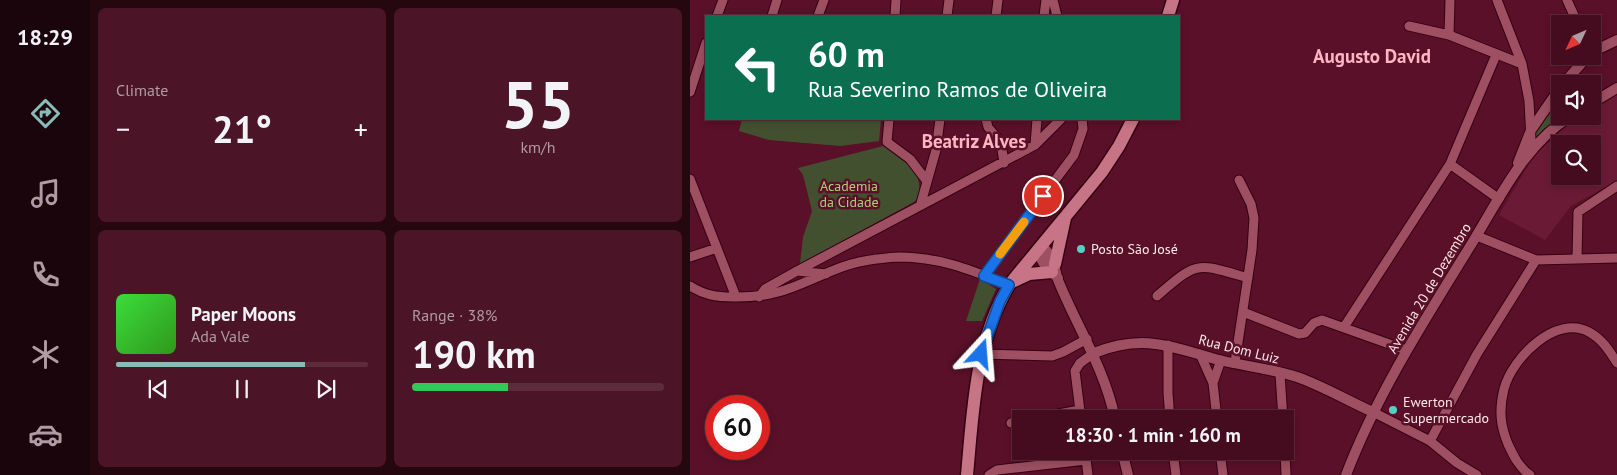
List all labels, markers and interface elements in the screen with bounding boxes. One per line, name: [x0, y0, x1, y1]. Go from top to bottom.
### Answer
north arrow: [1551, 15, 1601, 65]
map controls: [1551, 15, 1601, 185]
text: 18:29: [17, 23, 73, 51]
text: 60 m: [808, 31, 885, 77]
icon: left: [725, 35, 790, 100]
district label: Augusto David: [1313, 44, 1431, 68]
text: 55: [501, 62, 575, 146]
text: Rua Severino Ramos de Oliveira: [808, 75, 1107, 103]
button: sound: [1551, 75, 1601, 125]
text: Climate: [116, 80, 168, 100]
icon: directions: [28, 96, 63, 131]
text: 21°: [212, 104, 272, 153]
text: −: [116, 110, 130, 147]
text: +: [354, 110, 368, 147]
district label: Beatriz Alves: [922, 129, 1026, 153]
button: search: [1551, 135, 1601, 185]
text: km/h: [520, 137, 556, 157]
pin: [1022, 175, 1064, 217]
icon: music: [28, 176, 63, 211]
park label: Academia da Cidade: [819, 177, 879, 211]
icon: arrive: [1029, 182, 1057, 210]
street label: Avenida 20 de Dezembro: [1383, 220, 1475, 356]
place label: Posto São José: [1091, 240, 1178, 258]
marker: Posto São José: [1075, 243, 1087, 255]
icon: phone: [28, 257, 63, 292]
text: Paper Moons: [191, 302, 296, 326]
text: Range · 38%: [412, 305, 497, 325]
text: Ada Vale: [191, 326, 250, 346]
position arrow: [954, 327, 1006, 379]
text: 190 km: [412, 329, 536, 378]
street label: Rua Dom Luiz: [1197, 330, 1281, 368]
icon: climate: [28, 337, 63, 372]
icon: previous: [144, 375, 172, 403]
icon: pause: [228, 375, 256, 403]
icon: next: [312, 375, 340, 403]
place label: Ewerton Supermercado: [1403, 393, 1489, 427]
speed limit sign: 60: [705, 395, 770, 460]
marker: Ewerton Supermercado: [1387, 404, 1399, 416]
icon: car: [28, 417, 63, 452]
text: 18:30 · 1 min · 160 m: [1065, 423, 1241, 447]

